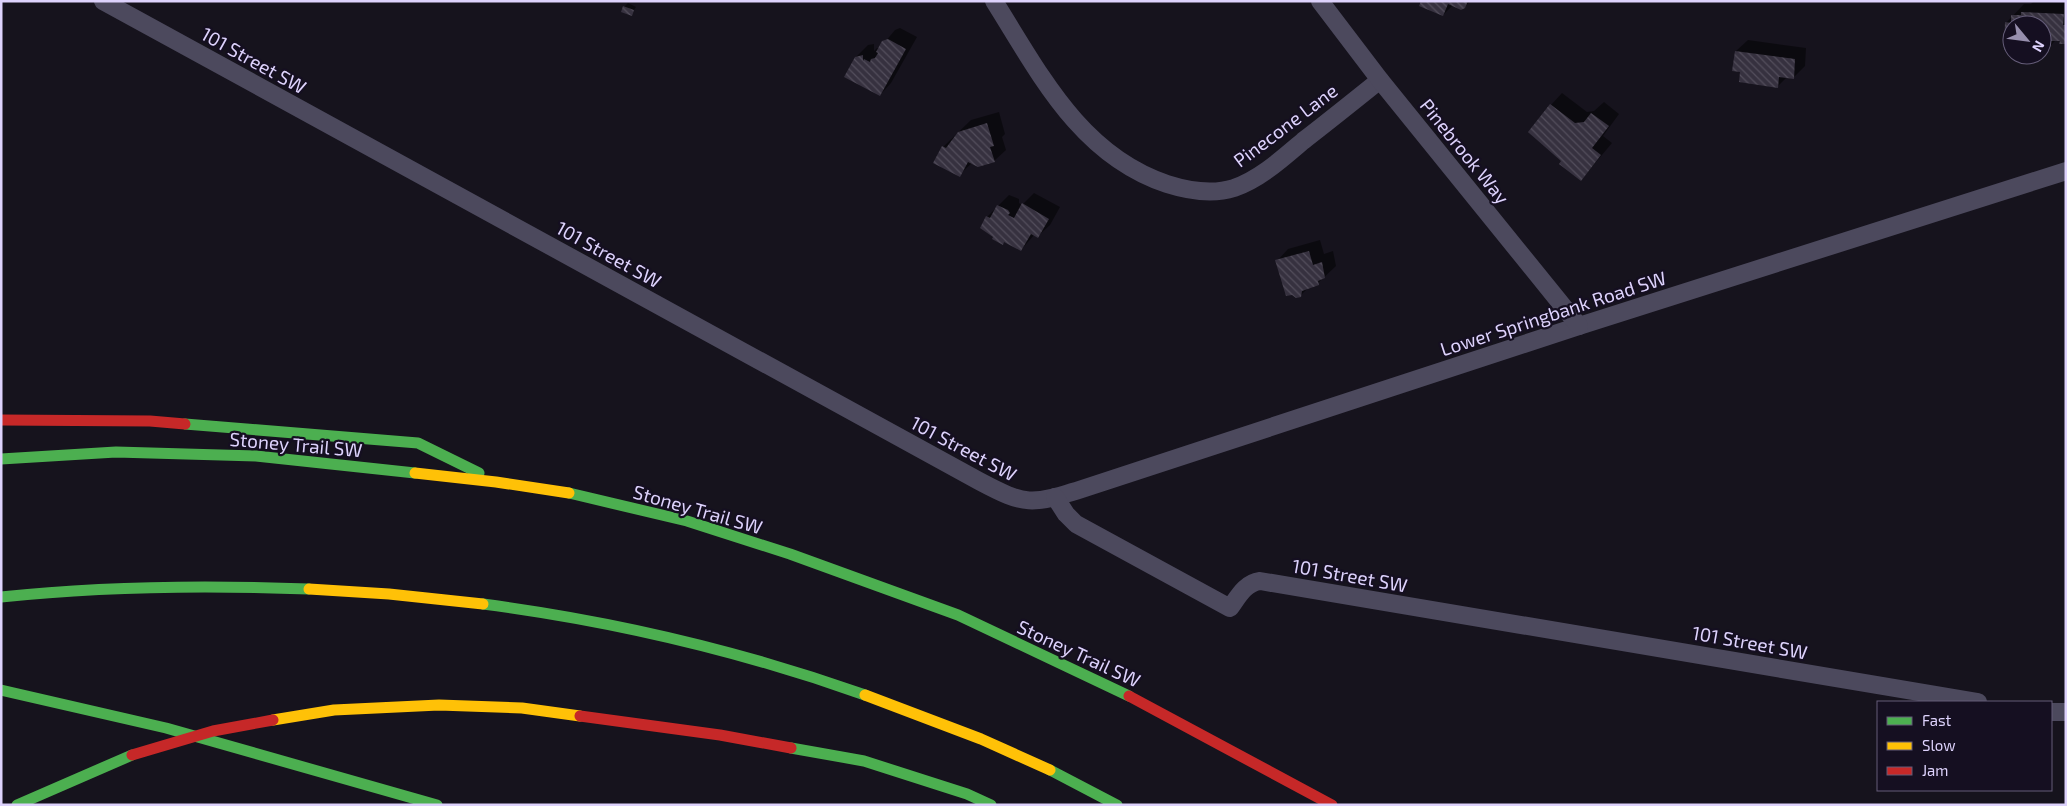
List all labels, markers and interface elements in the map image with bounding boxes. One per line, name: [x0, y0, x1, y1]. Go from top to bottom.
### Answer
north arrow: [2002, 15, 2052, 65]
street label: 101 Street SW: [197, 22, 311, 98]
text: N: [2029, 38, 2049, 55]
street label: Pinecone Lane: [1229, 78, 1341, 172]
street label: Pinebrook Way: [1416, 94, 1514, 208]
street label: 101 Street SW: [552, 216, 666, 292]
street label: Lower Springbank Road SW: [1437, 266, 1669, 360]
street label: 101 Street SW: [907, 410, 1021, 486]
street label: Stoney Trail SW: [229, 427, 363, 461]
street label: Stoney Trail SW: [631, 480, 765, 538]
street label: 101 Street SW: [1291, 554, 1409, 596]
street label: Stoney Trail SW: [1014, 614, 1144, 692]
street label: 101 Street SW: [1691, 621, 1809, 663]
legend: [1877, 701, 2052, 791]
text: Fast: [1922, 711, 1952, 729]
text: Slow: [1922, 736, 1956, 754]
text: Jam: [1922, 761, 1948, 779]

